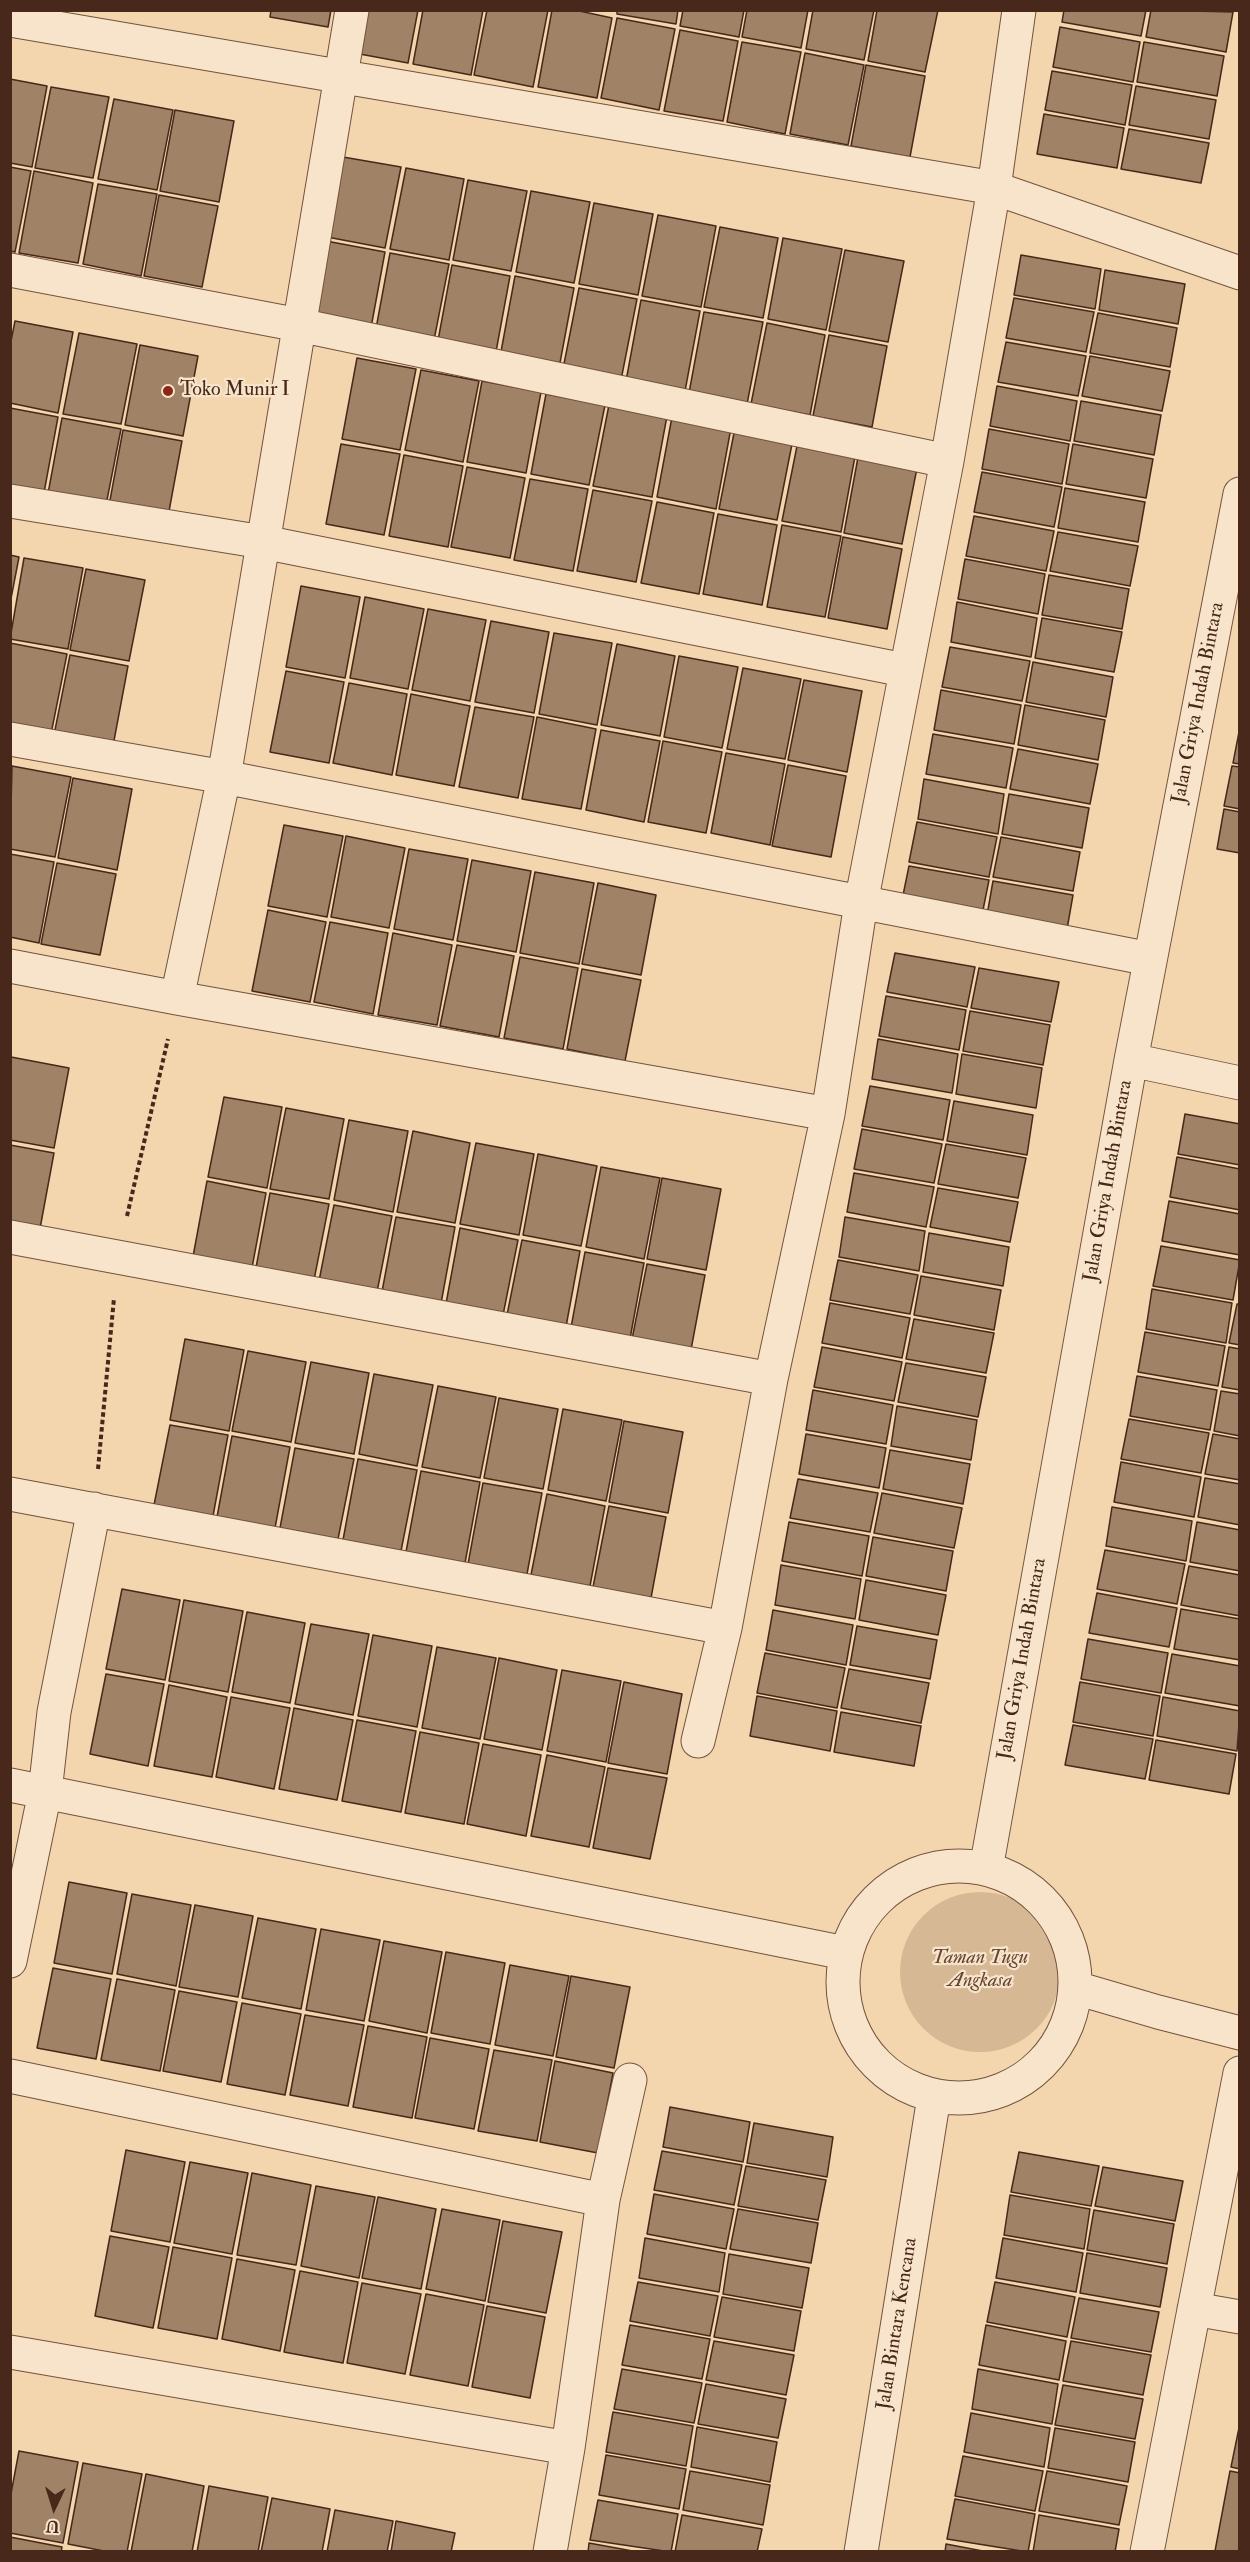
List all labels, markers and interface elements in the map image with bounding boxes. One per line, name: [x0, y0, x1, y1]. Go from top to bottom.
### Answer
place label: Toko Munir I: [180, 379, 290, 403]
marker: Toko Munir I: [161, 384, 175, 398]
street label: Jalan Griya Indah Bintara: [1168, 600, 1230, 806]
street label: Jalan Griya Indah Bintara: [1079, 1078, 1139, 1284]
street label: Jalan Griya Indah Bintara: [993, 1556, 1053, 1762]
park label: Taman Tugu Angkasa: [932, 1947, 1028, 1994]
street label: Jalan Bintara Kencana: [873, 2236, 923, 2412]
north arrow: [24, 2478, 84, 2538]
text: U: [45, 2516, 60, 2536]

